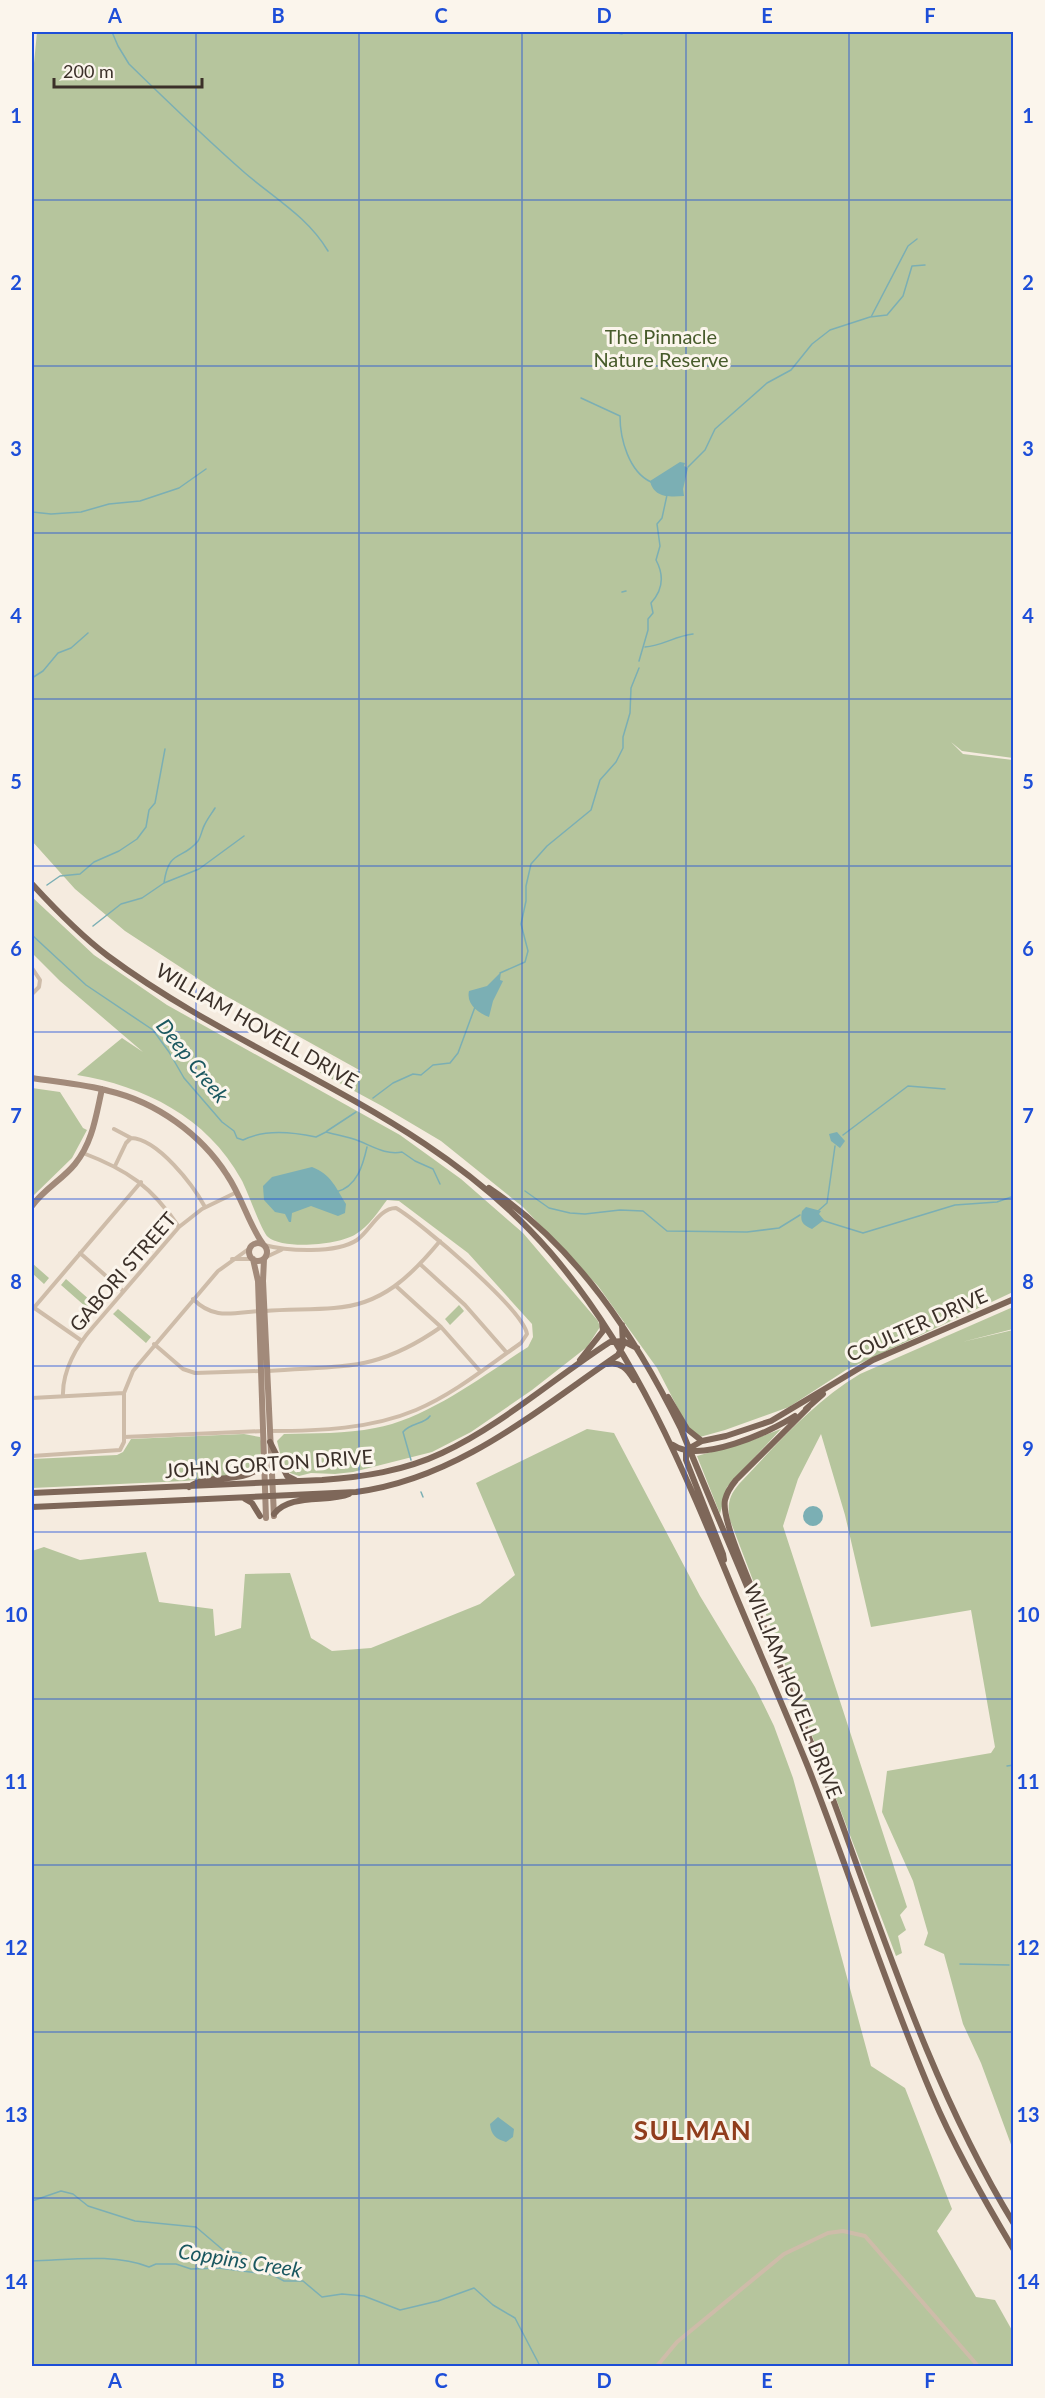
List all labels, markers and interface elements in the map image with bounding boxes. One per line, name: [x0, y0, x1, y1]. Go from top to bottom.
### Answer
text: A: [107, 3, 122, 27]
text: B: [271, 3, 285, 27]
text: C: [434, 3, 448, 27]
text: D: [596, 3, 612, 27]
text: E: [761, 3, 773, 27]
text: F: [924, 3, 936, 27]
scale bar: [54, 51, 202, 89]
text: 200 m: [63, 60, 114, 82]
text: 1: [10, 103, 22, 127]
text: 1: [1022, 103, 1034, 127]
text: 2: [10, 270, 22, 294]
text: 2: [1022, 270, 1034, 294]
park label: The Pinnacle Nature Reserve: [593, 324, 729, 371]
text: 3: [10, 436, 22, 460]
text: 3: [1022, 436, 1034, 460]
text: 4: [10, 603, 22, 627]
text: 4: [1022, 603, 1034, 627]
text: 5: [10, 769, 22, 793]
text: 5: [1022, 769, 1034, 793]
text: 6: [10, 936, 22, 960]
text: 6: [1022, 936, 1034, 960]
street label: WILLIAM HOVELL DRIVE: [152, 957, 363, 1093]
water label: Deep Creek: [152, 1013, 235, 1108]
text: 7: [10, 1103, 22, 1127]
text: 7: [1022, 1103, 1034, 1127]
street label: GABORI STREET: [64, 1207, 181, 1336]
text: 8: [10, 1269, 22, 1293]
text: 8: [1022, 1269, 1034, 1293]
street label: COULTER DRIVE: [842, 1282, 991, 1366]
text: 9: [10, 1436, 22, 1460]
text: 9: [1022, 1436, 1034, 1460]
street label: JOHN GORTON DRIVE: [164, 1444, 374, 1482]
street label: WILLIAM HOVELL DRIVE: [740, 1580, 848, 1801]
text: 10: [4, 1602, 28, 1626]
text: 10: [1016, 1602, 1040, 1626]
text: 11: [4, 1769, 28, 1793]
text: 11: [1016, 1769, 1040, 1793]
text: 12: [4, 1935, 28, 1959]
text: 12: [1016, 1935, 1040, 1959]
text: 13: [4, 2102, 28, 2126]
text: 13: [1016, 2102, 1040, 2126]
district label: SULMAN: [634, 2114, 752, 2146]
water label: Coppins Creek: [177, 2237, 305, 2282]
text: 14: [4, 2269, 28, 2293]
text: 14: [1016, 2269, 1040, 2293]
text: A: [107, 2368, 122, 2392]
text: B: [271, 2368, 285, 2392]
text: C: [434, 2368, 448, 2392]
text: D: [596, 2368, 612, 2392]
text: E: [761, 2368, 773, 2392]
text: F: [924, 2368, 936, 2392]

